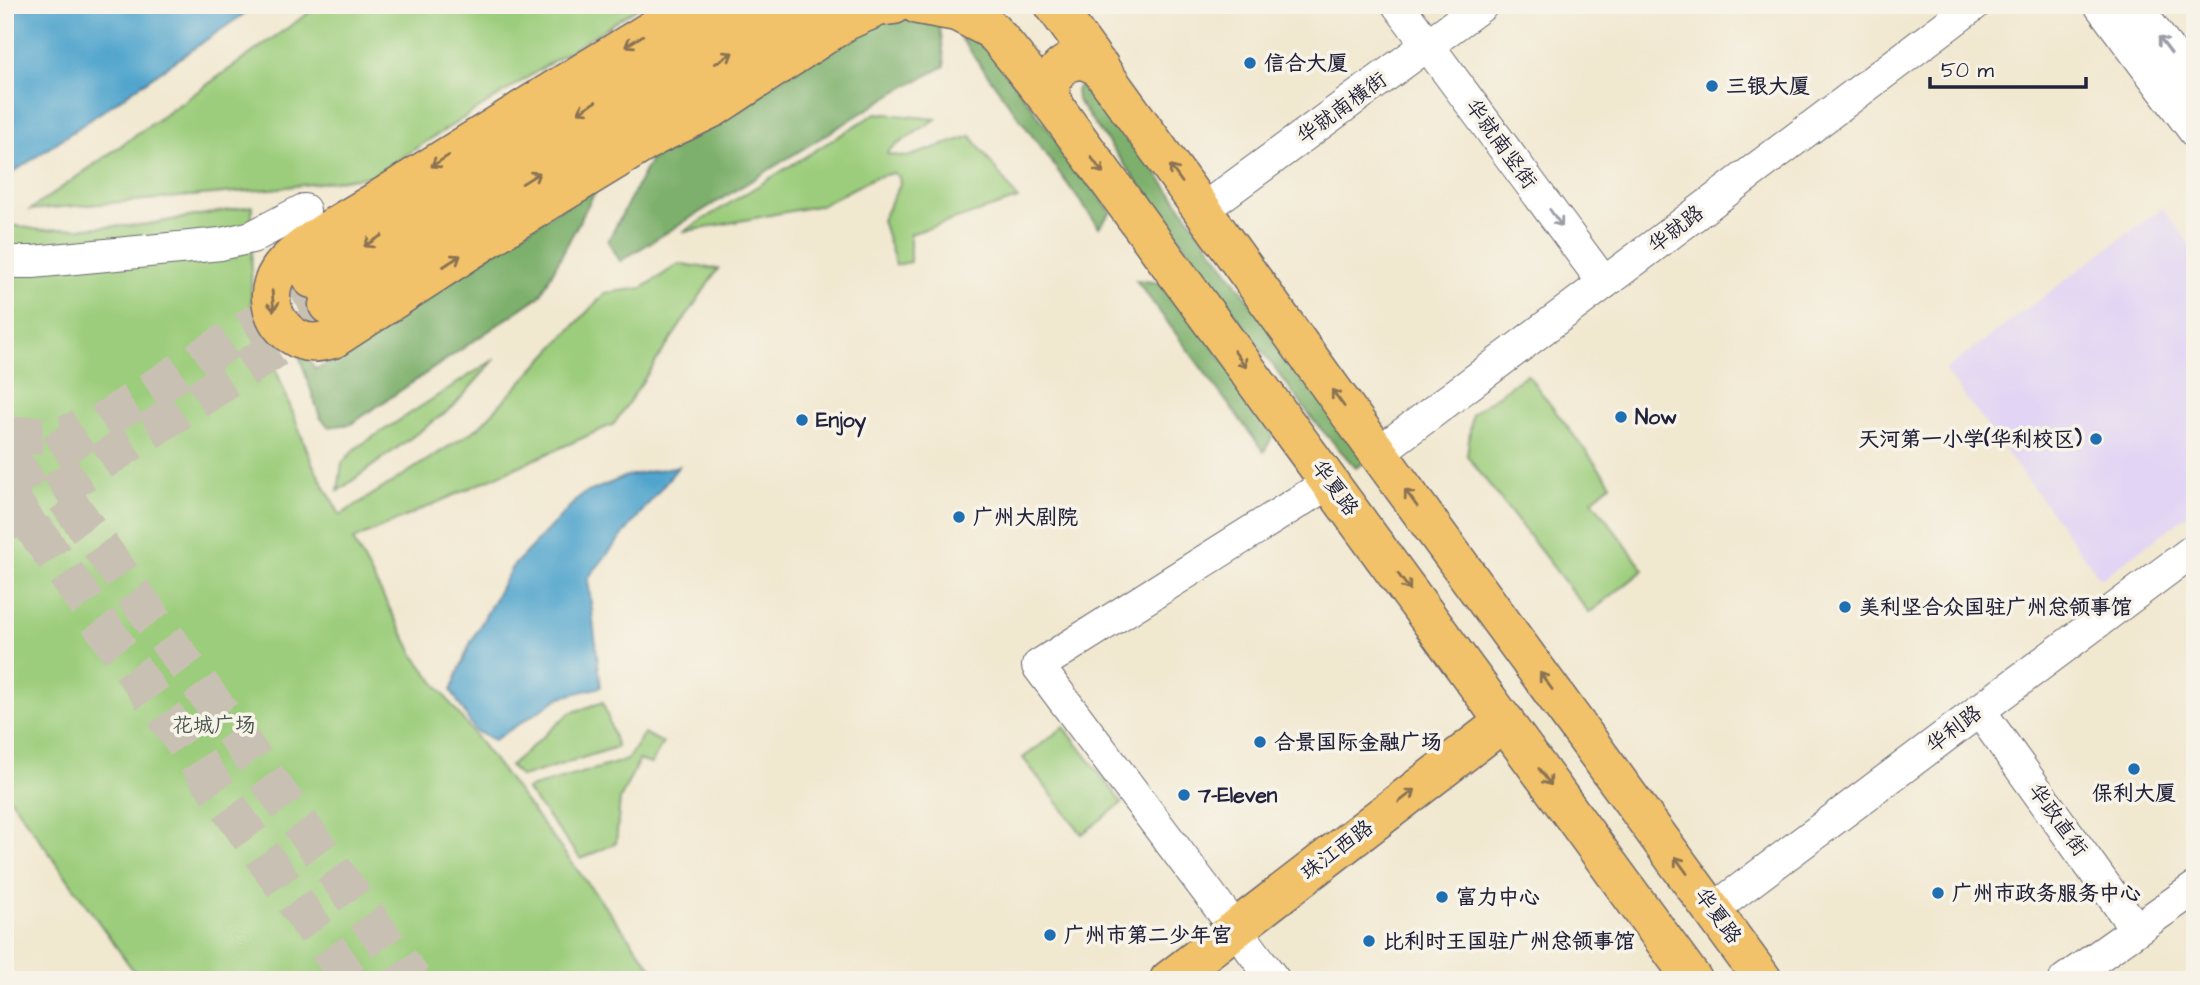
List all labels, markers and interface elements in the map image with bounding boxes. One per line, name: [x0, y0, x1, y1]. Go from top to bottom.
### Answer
one-way arrow: [624, 35, 644, 49]
one-way arrow: [2158, 36, 2172, 55]
scale bar: [1930, 46, 2086, 90]
place label: 信合大厦: [1264, 49, 1348, 78]
one-way arrow: [714, 51, 734, 65]
marker: 信合大厦: [1242, 55, 1258, 71]
text: 50 m: [1941, 56, 1995, 85]
street label: 华就南横街: [1291, 65, 1393, 151]
place label: 三银大厦: [1726, 72, 1810, 101]
marker: 三银大厦: [1704, 78, 1720, 94]
street label: 华就南竖街: [1458, 93, 1544, 195]
one-way arrow: [577, 100, 597, 114]
one-way arrow: [431, 155, 451, 169]
one-way arrow: [1090, 156, 1105, 174]
one-way arrow: [1169, 165, 1183, 184]
one-way arrow: [521, 171, 541, 185]
street label: 华就路: [1642, 198, 1710, 260]
one-way arrow: [1548, 208, 1563, 227]
one-way arrow: [364, 234, 384, 248]
one-way arrow: [442, 253, 461, 268]
one-way arrow: [267, 289, 280, 312]
one-way arrow: [1233, 349, 1247, 368]
one-way arrow: [1331, 389, 1345, 408]
place label: Now: [1635, 403, 1677, 432]
place label: Enjoy: [816, 406, 866, 438]
marker: Now: [1613, 409, 1629, 425]
marker: Enjoy: [794, 412, 810, 428]
place label: 天河第一小学(华利校区): [1858, 425, 2083, 454]
marker: 天河第一小学(华利校区): [2088, 431, 2104, 447]
street label: 华夏路: [1305, 454, 1365, 522]
one-way arrow: [1404, 489, 1418, 508]
place label: 广州大剧院: [973, 503, 1078, 532]
marker: 广州大剧院: [951, 509, 967, 525]
one-way arrow: [1396, 572, 1411, 591]
place label: 美利坚合众国驻广州总领事馆: [1859, 593, 2132, 622]
marker: 美利坚合众国驻广州总领事馆: [1837, 599, 1853, 615]
one-way arrow: [1539, 672, 1554, 691]
street label: 华利路: [1920, 698, 1988, 760]
park label: 花城广场: [172, 711, 256, 740]
place label: 合景国际金融广场: [1274, 728, 1442, 757]
marker: 合景国际金融广场: [1252, 734, 1268, 750]
marker: 保利大厦: [2126, 761, 2142, 777]
one-way arrow: [1538, 767, 1553, 785]
street label: 华政直街: [2022, 777, 2094, 863]
place label: 保利大厦: [2092, 779, 2176, 808]
place label: 7-Eleven: [1197, 781, 1278, 810]
marker: 7-Eleven: [1176, 787, 1192, 803]
one-way arrow: [1397, 789, 1416, 804]
street label: 珠江西路: [1295, 813, 1379, 887]
one-way arrow: [1673, 856, 1688, 875]
place label: 广州市政务服务中心: [1952, 879, 2141, 908]
street label: 华夏路: [1688, 882, 1748, 950]
place label: 富力中心: [1456, 883, 1540, 912]
marker: 广州市政务服务中心: [1930, 885, 1946, 901]
marker: 富力中心: [1434, 889, 1450, 905]
place label: 广州市第二少年宫: [1064, 921, 1232, 950]
marker: 广州市第二少年宫: [1042, 927, 1058, 943]
place label: 比利时王国驻广州总领事馆: [1383, 927, 1635, 956]
marker: 比利时王国驻广州总领事馆: [1361, 933, 1377, 949]

